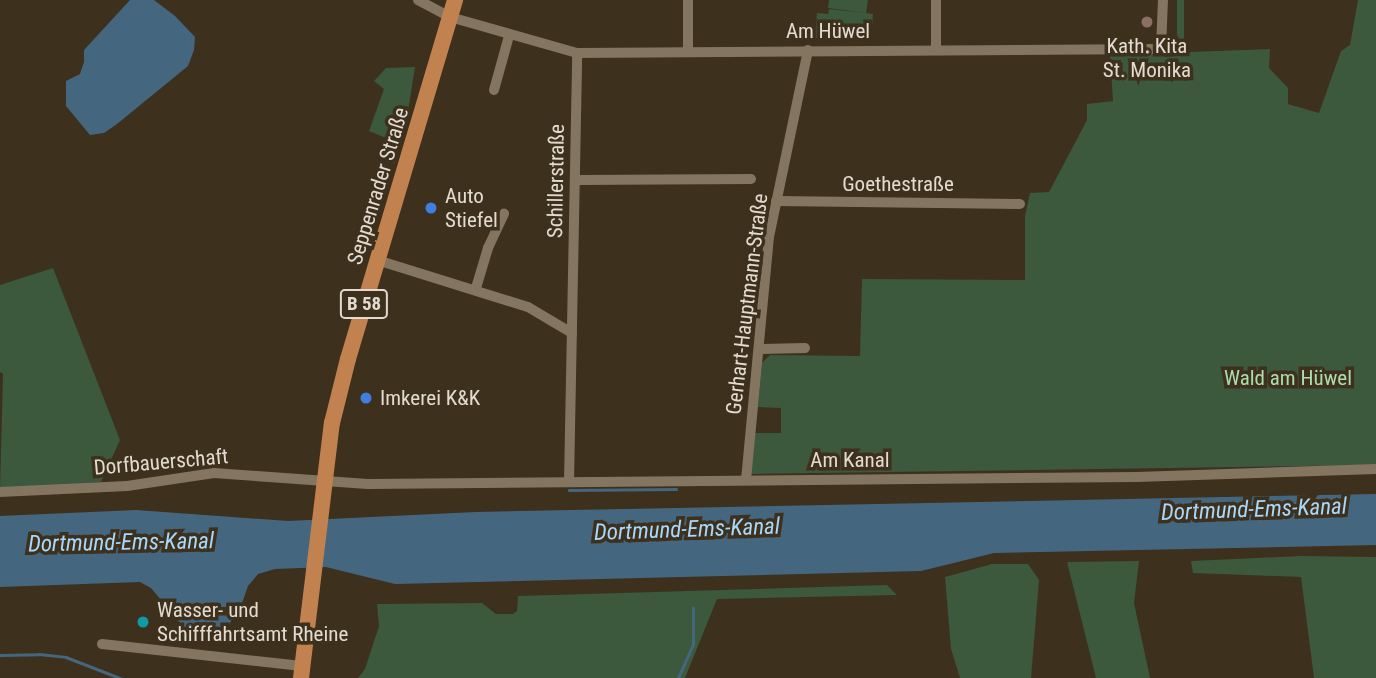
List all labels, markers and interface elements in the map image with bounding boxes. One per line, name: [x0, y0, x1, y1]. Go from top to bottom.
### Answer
marker: Kath. Kita St. Monika: [1139, 14, 1155, 30]
street label: Am Hüwel: [786, 18, 870, 44]
place label: Kath. Kita St. Monika: [1103, 33, 1191, 83]
street label: Seppenrader Straße: [342, 104, 414, 268]
street label: Schillerstraße: [542, 124, 570, 238]
street label: Goethestraße: [842, 171, 954, 197]
place label: Auto Stiefel: [445, 183, 498, 233]
street label: Gerhart-Hauptmann-Straße: [721, 192, 773, 416]
marker: Auto Stiefel: [423, 200, 439, 216]
road number: B 58: [340, 288, 388, 320]
park label: Wald am Hüwel: [1224, 365, 1352, 391]
place label: Imkerei K&K: [380, 385, 480, 411]
marker: Imkerei K&K: [358, 390, 374, 406]
street label: Dorfbauerschaft: [93, 444, 229, 480]
street label: Am Kanal: [810, 447, 890, 473]
water label: Dortmund-Ems-Kanal: [1161, 493, 1347, 527]
water label: Dortmund-Ems-Kanal: [594, 513, 780, 547]
water label: Dortmund-Ems-Kanal: [28, 528, 214, 558]
place label: Wasser- und Schifffahrtsamt Rheine: [157, 597, 348, 647]
marker: Wasser- und Schifffahrtsamt Rheine: [135, 614, 151, 630]

